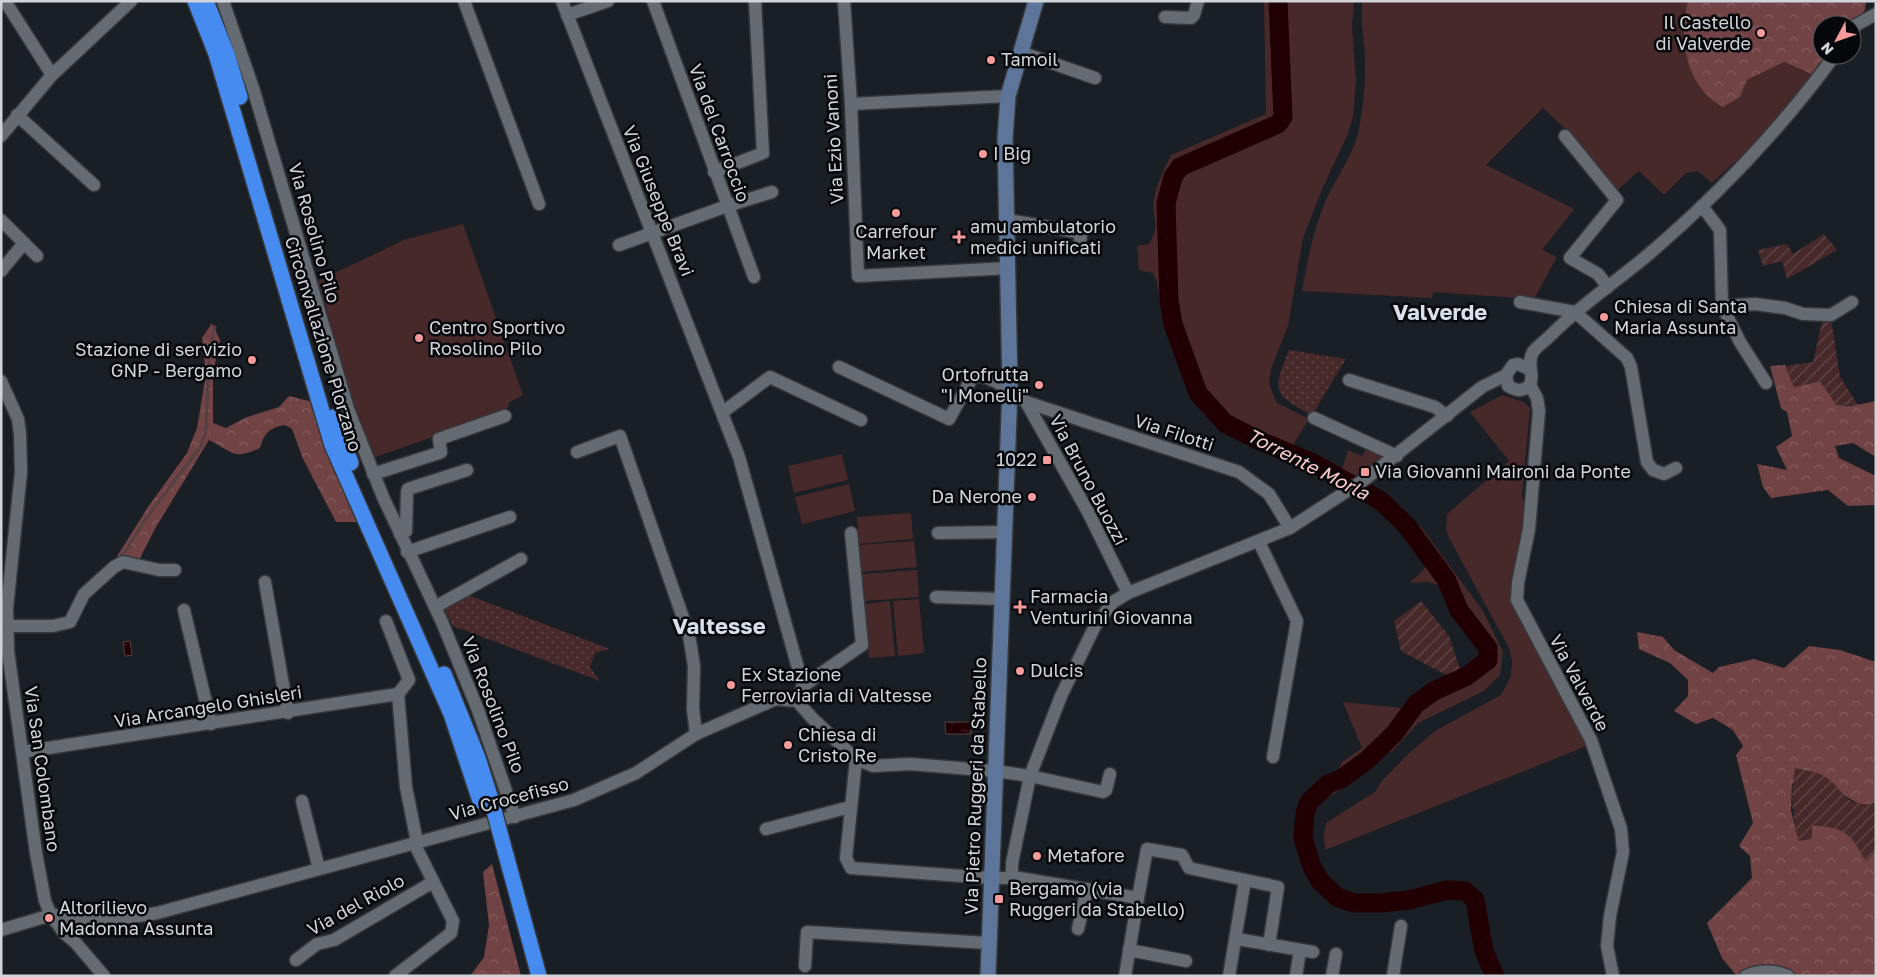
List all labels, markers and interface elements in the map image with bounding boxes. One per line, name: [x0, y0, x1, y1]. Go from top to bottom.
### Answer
place label: Il Castello di Valverde: [1656, 11, 1751, 54]
north arrow: [1812, 15, 1862, 65]
marker: Il Castello di Valverde: [1755, 27, 1767, 39]
text: N: [1817, 39, 1837, 58]
place label: Tamoil: [1001, 48, 1058, 70]
marker: Tamoil: [985, 54, 997, 66]
street label: Via del Carroccio: [685, 60, 755, 205]
street label: Via Ezio Vanoni: [819, 73, 847, 205]
street label: Via Giuseppe Bravi: [619, 122, 699, 279]
place label: I Big: [993, 142, 1031, 164]
marker: I Big: [977, 148, 989, 160]
street label: Via Rosolino Pilo: [284, 160, 345, 305]
marker: Carrefour Market: [890, 207, 902, 219]
place label: amu ambulatorio medici unificati: [970, 215, 1116, 258]
place label: Carrefour Market: [855, 220, 937, 263]
marker: amu ambulatorio medici unificati: [952, 230, 966, 244]
street label: Circonvallazione Plorzano: [281, 233, 367, 454]
place label: Chiesa di Santa Maria Assunta: [1614, 295, 1747, 338]
district label: Valverde: [1393, 298, 1487, 325]
marker: Chiesa di Santa Maria Assunta: [1598, 311, 1610, 323]
place label: Centro Sportivo Rosolino Pilo: [429, 316, 565, 359]
marker: Centro Sportivo Rosolino Pilo: [413, 332, 425, 344]
place label: Stazione di servizio GNP - Bergamo: [75, 338, 242, 381]
marker: Stazione di servizio GNP - Bergamo: [246, 354, 258, 366]
place label: Ortofrutta "I Monelli": [941, 363, 1029, 406]
marker: Ortofrutta "I Monelli": [1033, 379, 1045, 391]
street label: Via Filotti: [1132, 409, 1217, 455]
street label: Via Bruno Buozzi: [1045, 410, 1133, 549]
water label: Torrente Morla: [1243, 423, 1374, 505]
place label: 1022: [996, 448, 1037, 470]
marker: 1022: [1041, 454, 1053, 466]
place label: Via Giovanni Maironi da Ponte: [1375, 460, 1631, 482]
marker: Via Giovanni Maironi da Ponte: [1359, 466, 1371, 478]
place label: Da Nerone: [931, 485, 1022, 507]
marker: Da Nerone: [1026, 491, 1038, 503]
place label: Farmacia Venturini Giovanna: [1030, 585, 1193, 628]
marker: Farmacia Venturini Giovanna: [1014, 601, 1026, 613]
district label: Valtesse: [672, 612, 766, 639]
street label: Via Valverde: [1545, 630, 1615, 735]
street label: Via Rosolino Pilo: [458, 633, 530, 776]
street label: Via Pietro Ruggeri da Stabello: [960, 657, 990, 915]
place label: Dulcis: [1030, 659, 1083, 681]
place label: Ex Stazione Ferroviaria di Valtesse: [741, 663, 932, 706]
marker: Dulcis: [1014, 665, 1026, 677]
marker: Ex Stazione Ferroviaria di Valtesse: [725, 679, 737, 691]
street label: Via Arcangelo Ghisleri: [112, 680, 303, 732]
street label: Via San Colombano: [20, 685, 66, 853]
place label: Chiesa di Cristo Re: [798, 723, 877, 766]
marker: Chiesa di Cristo Re: [782, 739, 794, 751]
street label: Via Crocefisso: [447, 772, 571, 825]
place label: Metafore: [1047, 844, 1125, 866]
marker: Metafore: [1031, 850, 1043, 862]
street label: Via del Riolo: [303, 868, 408, 940]
place label: Bergamo (via Ruggeri da Stabello): [1009, 877, 1185, 920]
marker: Bergamo (via Ruggeri da Stabello): [993, 893, 1005, 905]
place label: Altorilievo Madonna Assunta: [59, 896, 214, 939]
marker: Altorilievo Madonna Assunta: [43, 912, 55, 924]

